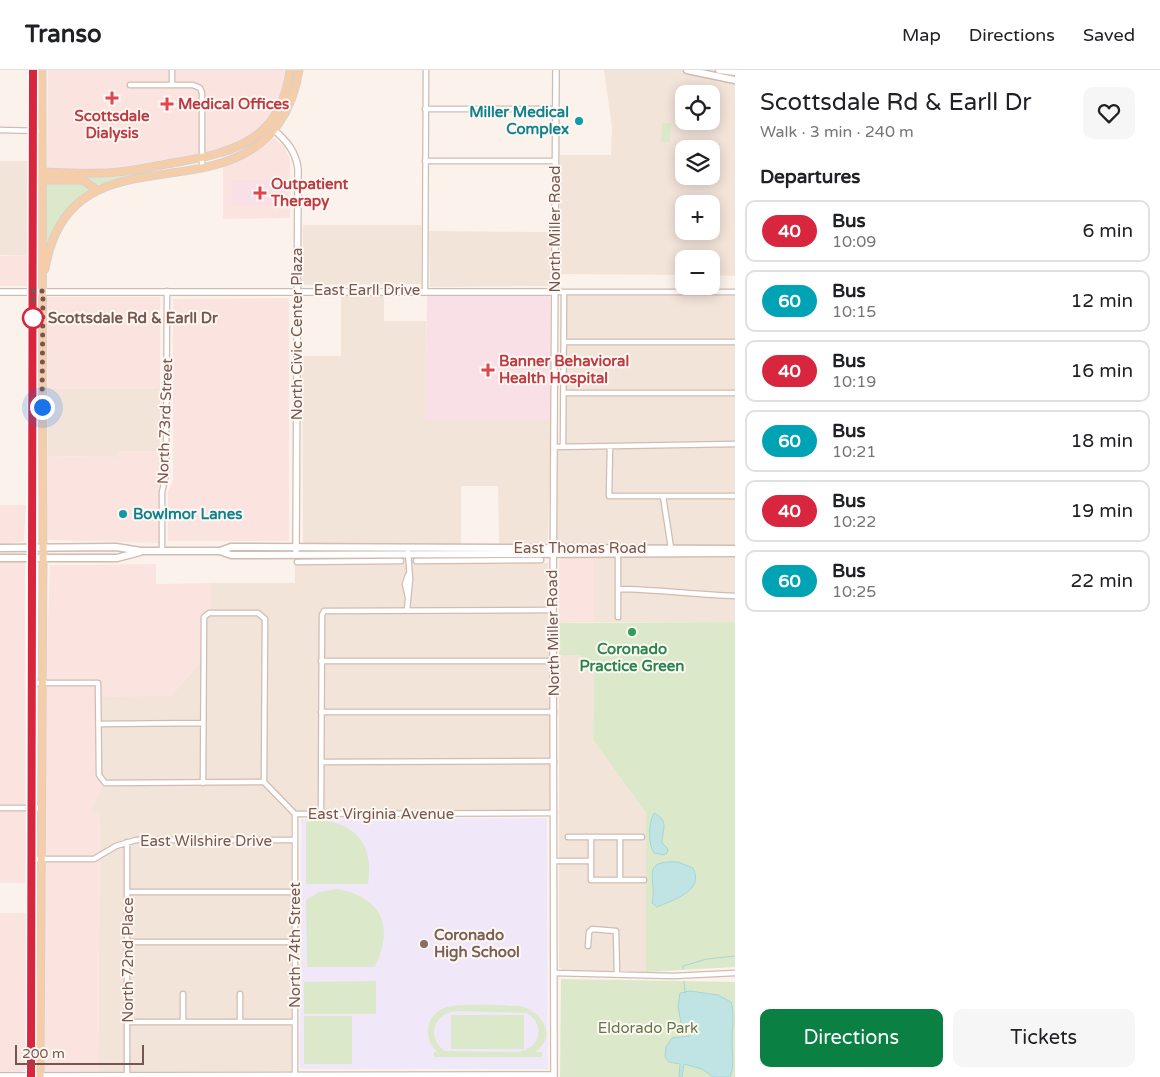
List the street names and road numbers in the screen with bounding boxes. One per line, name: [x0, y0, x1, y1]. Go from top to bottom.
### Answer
street label: North Miller Road: [546, 166, 564, 292]
street label: North Civic Center Plaza: [288, 248, 306, 420]
street label: East Earll Drive: [314, 281, 420, 299]
street label: North 73rd Street: [154, 357, 176, 484]
street label: East Thomas Road: [514, 539, 646, 557]
street label: North Miller Road: [543, 569, 563, 697]
street label: East Virginia Avenue: [308, 805, 454, 823]
street label: East Wilshire Drive: [140, 832, 272, 850]
street label: North 74th Street: [286, 882, 304, 1008]
street label: North 72nd Place: [119, 897, 137, 1023]

